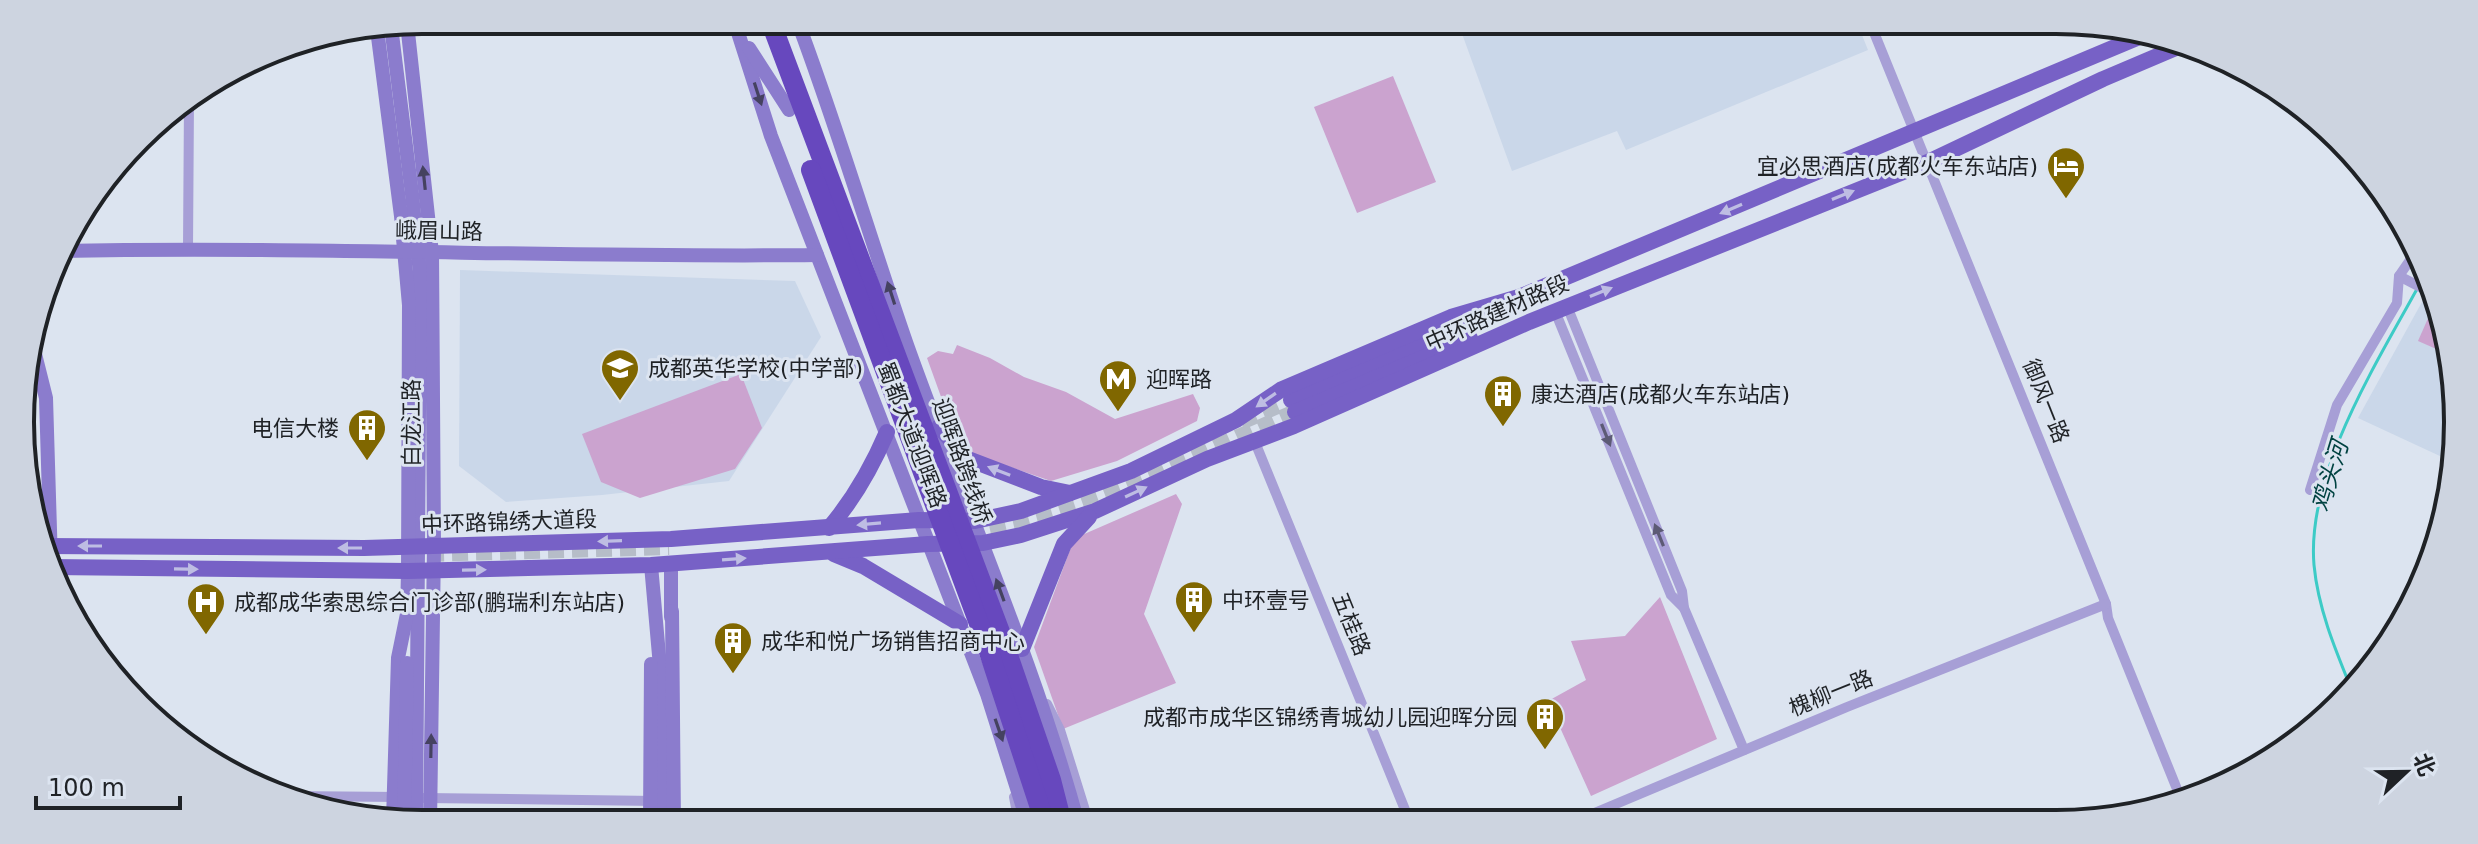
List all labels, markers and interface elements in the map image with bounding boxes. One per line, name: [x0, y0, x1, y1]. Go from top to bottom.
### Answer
one-way arrow: [752, 83, 765, 107]
hotel icon: 宜必思酒店(成都火车东站店): [2045, 145, 2087, 200]
place label: 宜必思酒店(成都火车东站店): [1757, 154, 2038, 179]
one-way arrow: [418, 165, 431, 190]
one-way arrow: [1831, 189, 1855, 202]
one-way arrow: [1719, 203, 1743, 216]
street label: 峨眉山路: [395, 218, 483, 244]
street label: 中环路建材路段: [1422, 270, 1572, 356]
one-way arrow: [884, 281, 896, 305]
one-way arrow: [1589, 285, 1613, 298]
school or university icon: 成都英华学校(中学部): [599, 347, 641, 402]
place label: 成都英华学校(中学部): [648, 356, 863, 381]
street label: 御风一路: [2018, 356, 2074, 446]
metro station icon: 迎晖路: [1097, 358, 1139, 413]
street label: 蜀都大道迎晖路: [873, 359, 951, 511]
place label: 迎晖路: [1146, 367, 1212, 392]
building icon: 康达酒店(成都火车东站店): [1482, 373, 1524, 428]
street label: 白龙江路: [399, 379, 424, 467]
place label: 康达酒店(成都火车东站店): [1531, 382, 1790, 407]
one-way arrow: [1255, 392, 1276, 407]
street label: 迎晖路跨线桥: [928, 395, 996, 527]
building icon: 电信大楼: [346, 407, 388, 462]
place label: 电信大楼: [251, 416, 339, 441]
one-way arrow: [1599, 423, 1612, 447]
water label: 鸡头河: [2306, 434, 2355, 515]
one-way arrow: [987, 464, 1011, 477]
one-way arrow: [1124, 485, 1148, 498]
street label: 中环路锦绣大道段: [421, 506, 597, 538]
one-way arrow: [856, 518, 881, 531]
one-way arrow: [1652, 523, 1665, 547]
one-way arrow: [597, 535, 622, 547]
one-way arrow: [77, 540, 102, 552]
one-way arrow: [337, 542, 362, 554]
one-way arrow: [722, 552, 747, 565]
one-way arrow: [174, 563, 199, 575]
one-way arrow: [462, 564, 487, 576]
one-way arrow: [993, 577, 1006, 601]
building icon: 中环壹号: [1173, 579, 1215, 634]
hospital icon: 成都成华索思综合门诊部(鹏瑞利东站店): [185, 581, 227, 636]
place label: 中环壹号: [1222, 588, 1310, 613]
street label: 五桂路: [1327, 589, 1375, 659]
place label: 成都成华索思综合门诊部(鹏瑞利东站店): [234, 590, 625, 615]
building icon: 成华和悦广场销售招商中心: [712, 620, 754, 675]
place label: 成华和悦广场销售招商中心: [761, 629, 1025, 654]
street label: 槐柳一路: [1786, 665, 1876, 721]
building icon: 成都市成华区锦绣青城幼儿园迎晖分园: [1524, 696, 1566, 751]
place label: 成都市成华区锦绣青城幼儿园迎晖分园: [1143, 705, 1517, 730]
one-way arrow: [994, 718, 1006, 742]
north arrow: [2366, 732, 2446, 812]
one-way arrow: [425, 733, 437, 758]
text: 北: [2408, 750, 2440, 780]
scale bar: [36, 760, 180, 810]
text: 100 m: [48, 774, 125, 802]

